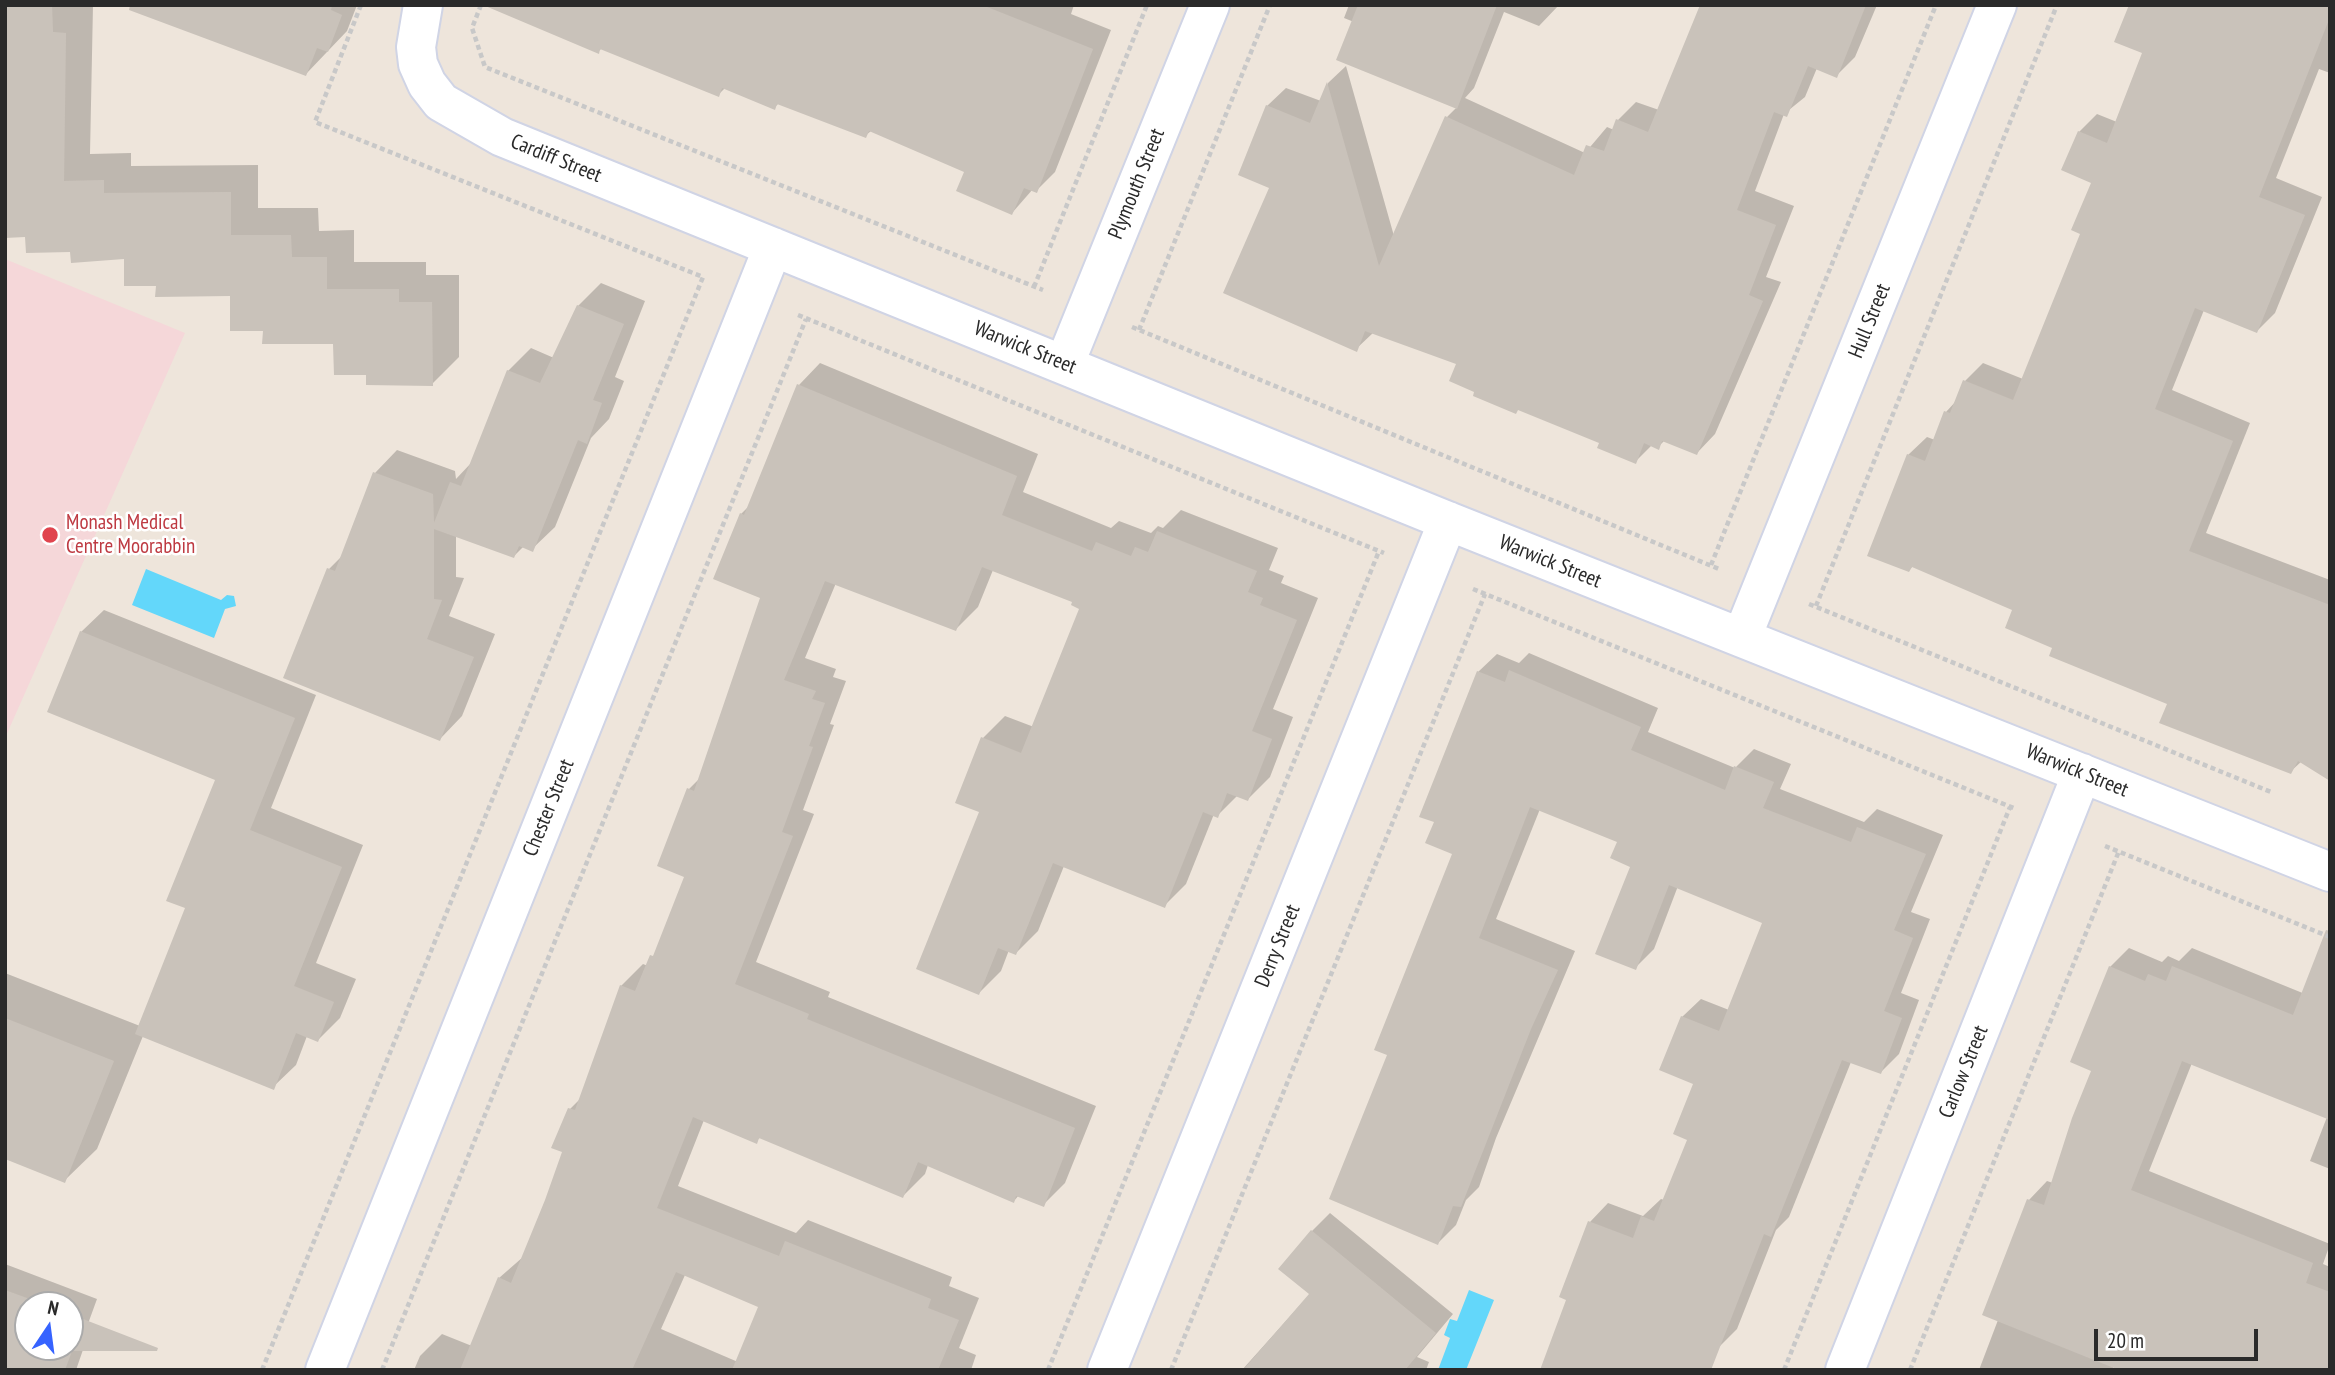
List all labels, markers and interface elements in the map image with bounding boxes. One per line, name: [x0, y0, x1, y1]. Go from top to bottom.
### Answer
street label: Plymouth Street: [1103, 125, 1171, 243]
street label: Cardiff Street: [507, 129, 605, 189]
street label: Hull Street: [1844, 280, 1896, 362]
street label: Warwick Street: [970, 316, 1080, 380]
place label: Monash Medical Centre Moorabbin: [66, 510, 195, 560]
marker: Monash Medical Centre Moorabbin: [40, 525, 60, 545]
street label: Warwick Street: [1495, 530, 1605, 594]
street label: Warwick Street: [2022, 739, 2132, 803]
street label: Chester Street: [518, 756, 580, 860]
street label: Derry Street: [1250, 901, 1306, 991]
street label: Carlow Street: [1934, 1022, 1994, 1122]
north arrow: [14, 1291, 84, 1361]
text: N: [46, 1295, 61, 1320]
scale bar: [2097, 1316, 2262, 1360]
text: 20 m: [2107, 1327, 2144, 1354]

